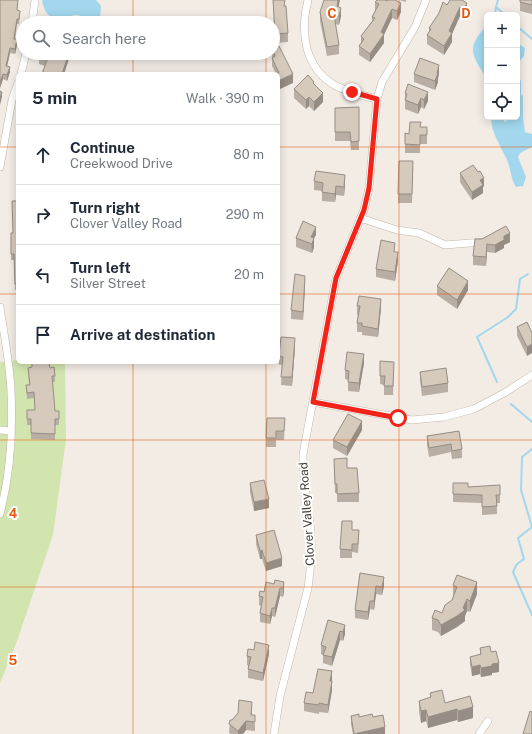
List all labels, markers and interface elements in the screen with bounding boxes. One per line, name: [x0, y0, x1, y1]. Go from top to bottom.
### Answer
text: C: [327, 6, 337, 21]
text: D: [461, 6, 471, 21]
map controls: [484, 12, 520, 120]
button: +: [484, 12, 520, 48]
search box: [16, 16, 280, 60]
icon: search: [30, 27, 52, 49]
text: Search here: [62, 30, 146, 47]
button: −: [484, 48, 520, 84]
route end: [343, 83, 361, 101]
button: locate: [484, 84, 520, 120]
text: 5 min: [32, 88, 77, 108]
text: Walk · 390 m: [186, 91, 264, 106]
text: Continue: [70, 139, 135, 156]
icon: ahead: [32, 144, 54, 166]
text: 80 m: [233, 147, 264, 162]
text: Creekwood Drive: [70, 156, 173, 171]
text: Turn right: [70, 199, 140, 216]
icon: right: [32, 204, 54, 226]
text: 290 m: [226, 207, 264, 222]
text: Clover Valley Road: [70, 216, 182, 231]
text: Turn left: [70, 259, 131, 276]
icon: left: [32, 264, 54, 286]
text: 20 m: [234, 267, 264, 282]
text: Silver Street: [70, 276, 146, 291]
icon: arrive: [32, 324, 54, 346]
text: Arrive at destination: [70, 326, 215, 343]
route start: [389, 409, 407, 427]
street label: Clover Valley Road: [296, 462, 318, 566]
text: 4: [9, 506, 18, 521]
text: 5: [9, 653, 18, 668]

